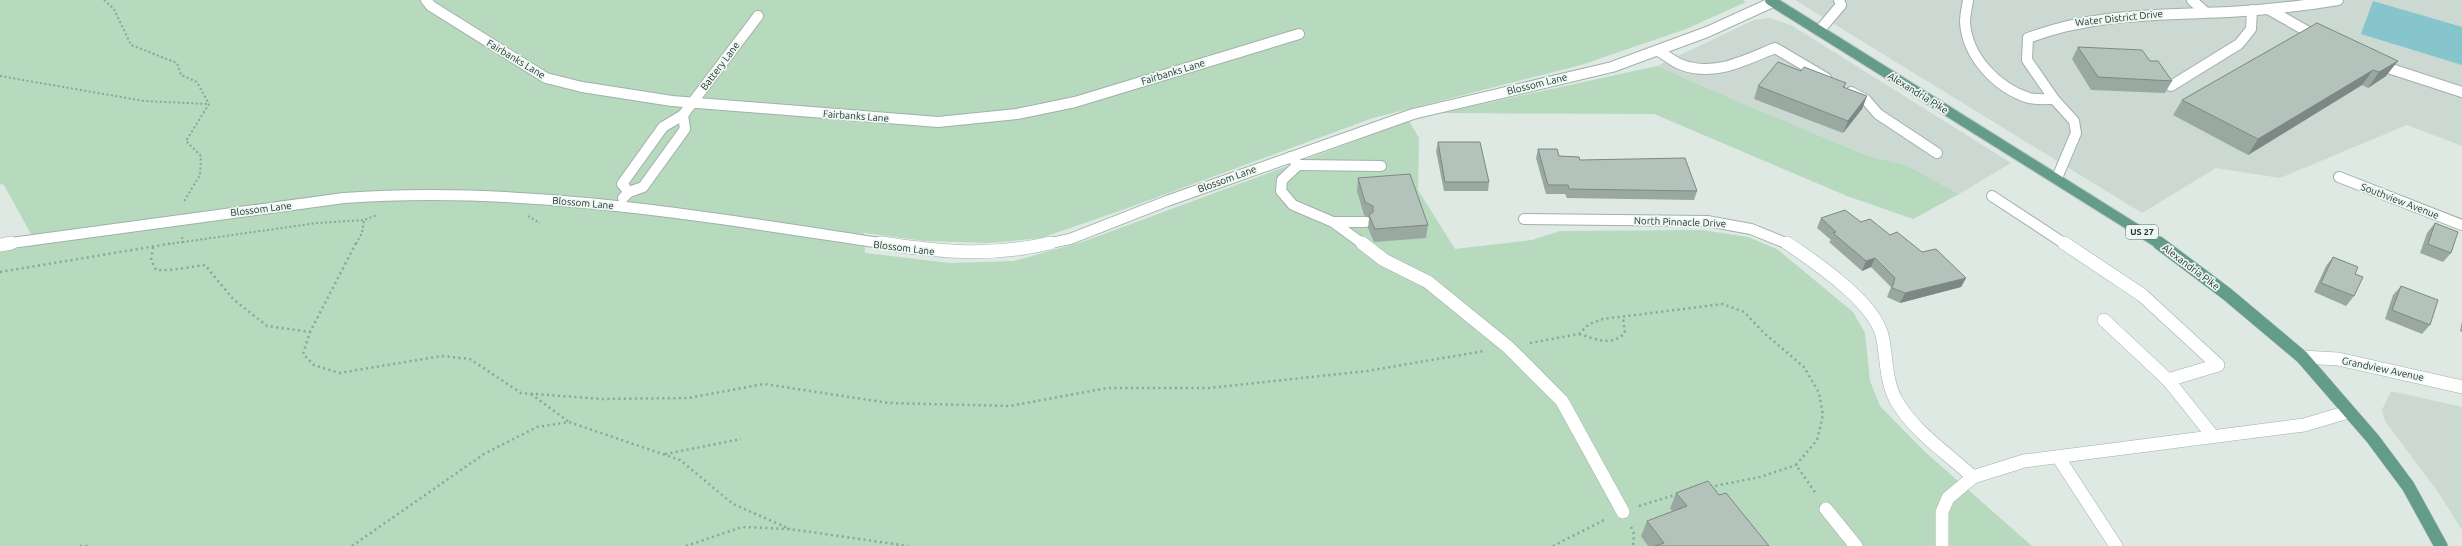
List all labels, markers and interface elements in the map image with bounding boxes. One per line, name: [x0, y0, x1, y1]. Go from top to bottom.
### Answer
street label: Water District Drive: [2075, 8, 2163, 28]
street label: Fairbanks Lane: [485, 37, 547, 81]
street label: Battery Lane: [698, 40, 742, 92]
street label: Fairbanks Lane: [1140, 57, 1206, 87]
street label: Alexandria Pike: [1886, 70, 1950, 116]
street label: Blossom Lane: [1506, 71, 1568, 97]
street label: Fairbanks Lane: [823, 108, 889, 124]
street label: Blossom Lane: [1196, 163, 1258, 195]
street label: Southview Avenue: [2359, 181, 2441, 221]
street label: Blossom Lane: [552, 195, 614, 211]
street label: Blossom Lane: [230, 200, 292, 218]
street label: North Pinnacle Drive: [1634, 215, 1726, 229]
road number: US 27: [2126, 225, 2158, 239]
street label: Blossom Lane: [873, 239, 935, 257]
street label: Alexandria Pike: [2160, 242, 2222, 292]
street label: Grandview Avenue: [2341, 355, 2425, 383]

